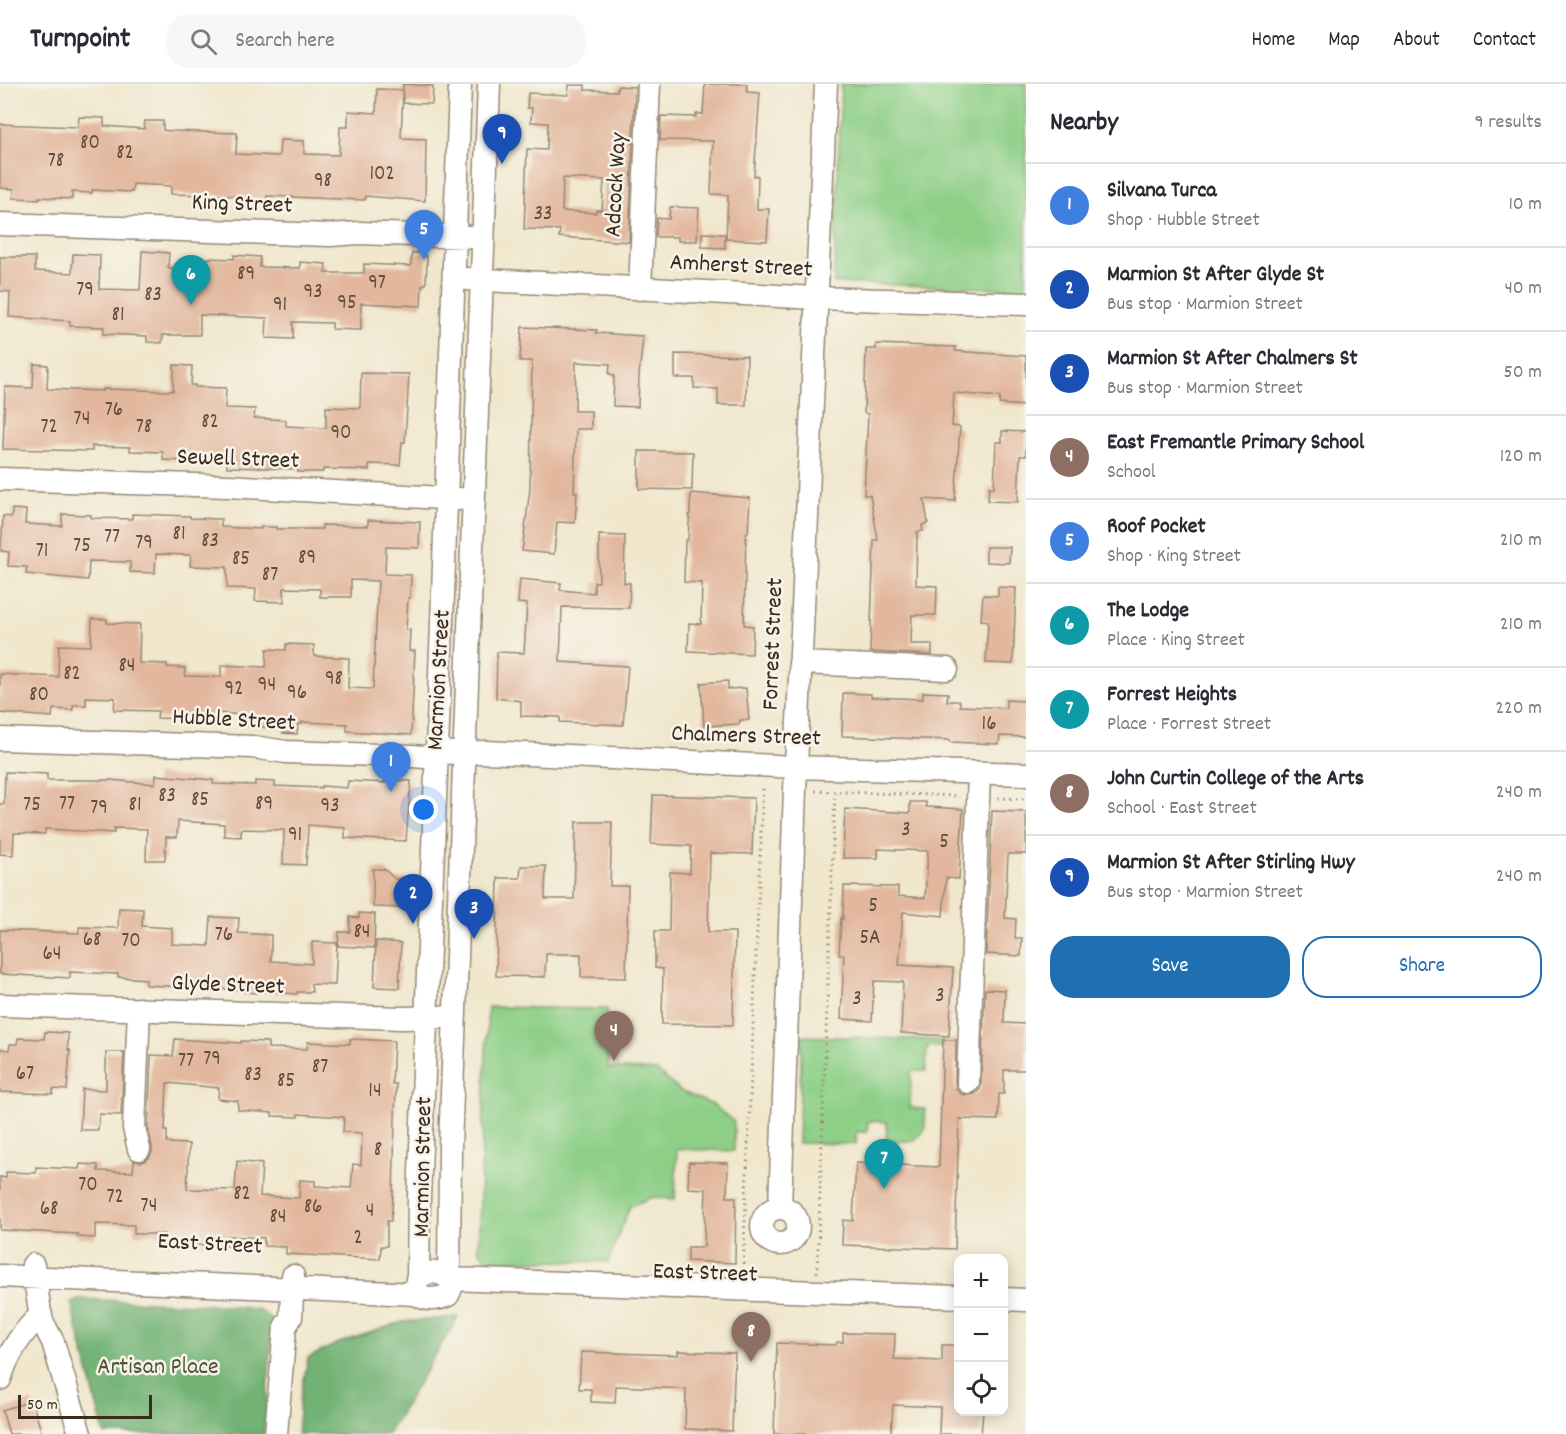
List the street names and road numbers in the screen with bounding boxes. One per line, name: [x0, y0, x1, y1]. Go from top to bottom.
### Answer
street label: Adcock Way: [597, 131, 637, 238]
street label: King Street: [191, 186, 293, 224]
street label: Amherst Street: [669, 246, 813, 288]
street label: Sewell Street: [176, 441, 300, 479]
street label: Forrest Street: [755, 577, 793, 711]
street label: Marmion Street: [419, 609, 461, 751]
street label: Hubble Street: [171, 701, 297, 741]
street label: Chalmers Street: [671, 717, 822, 757]
street label: Glyde Street: [171, 967, 285, 1005]
street label: Marmion Street: [406, 1096, 442, 1238]
street label: East Street: [157, 1225, 263, 1265]
street label: East Street: [652, 1255, 758, 1293]

